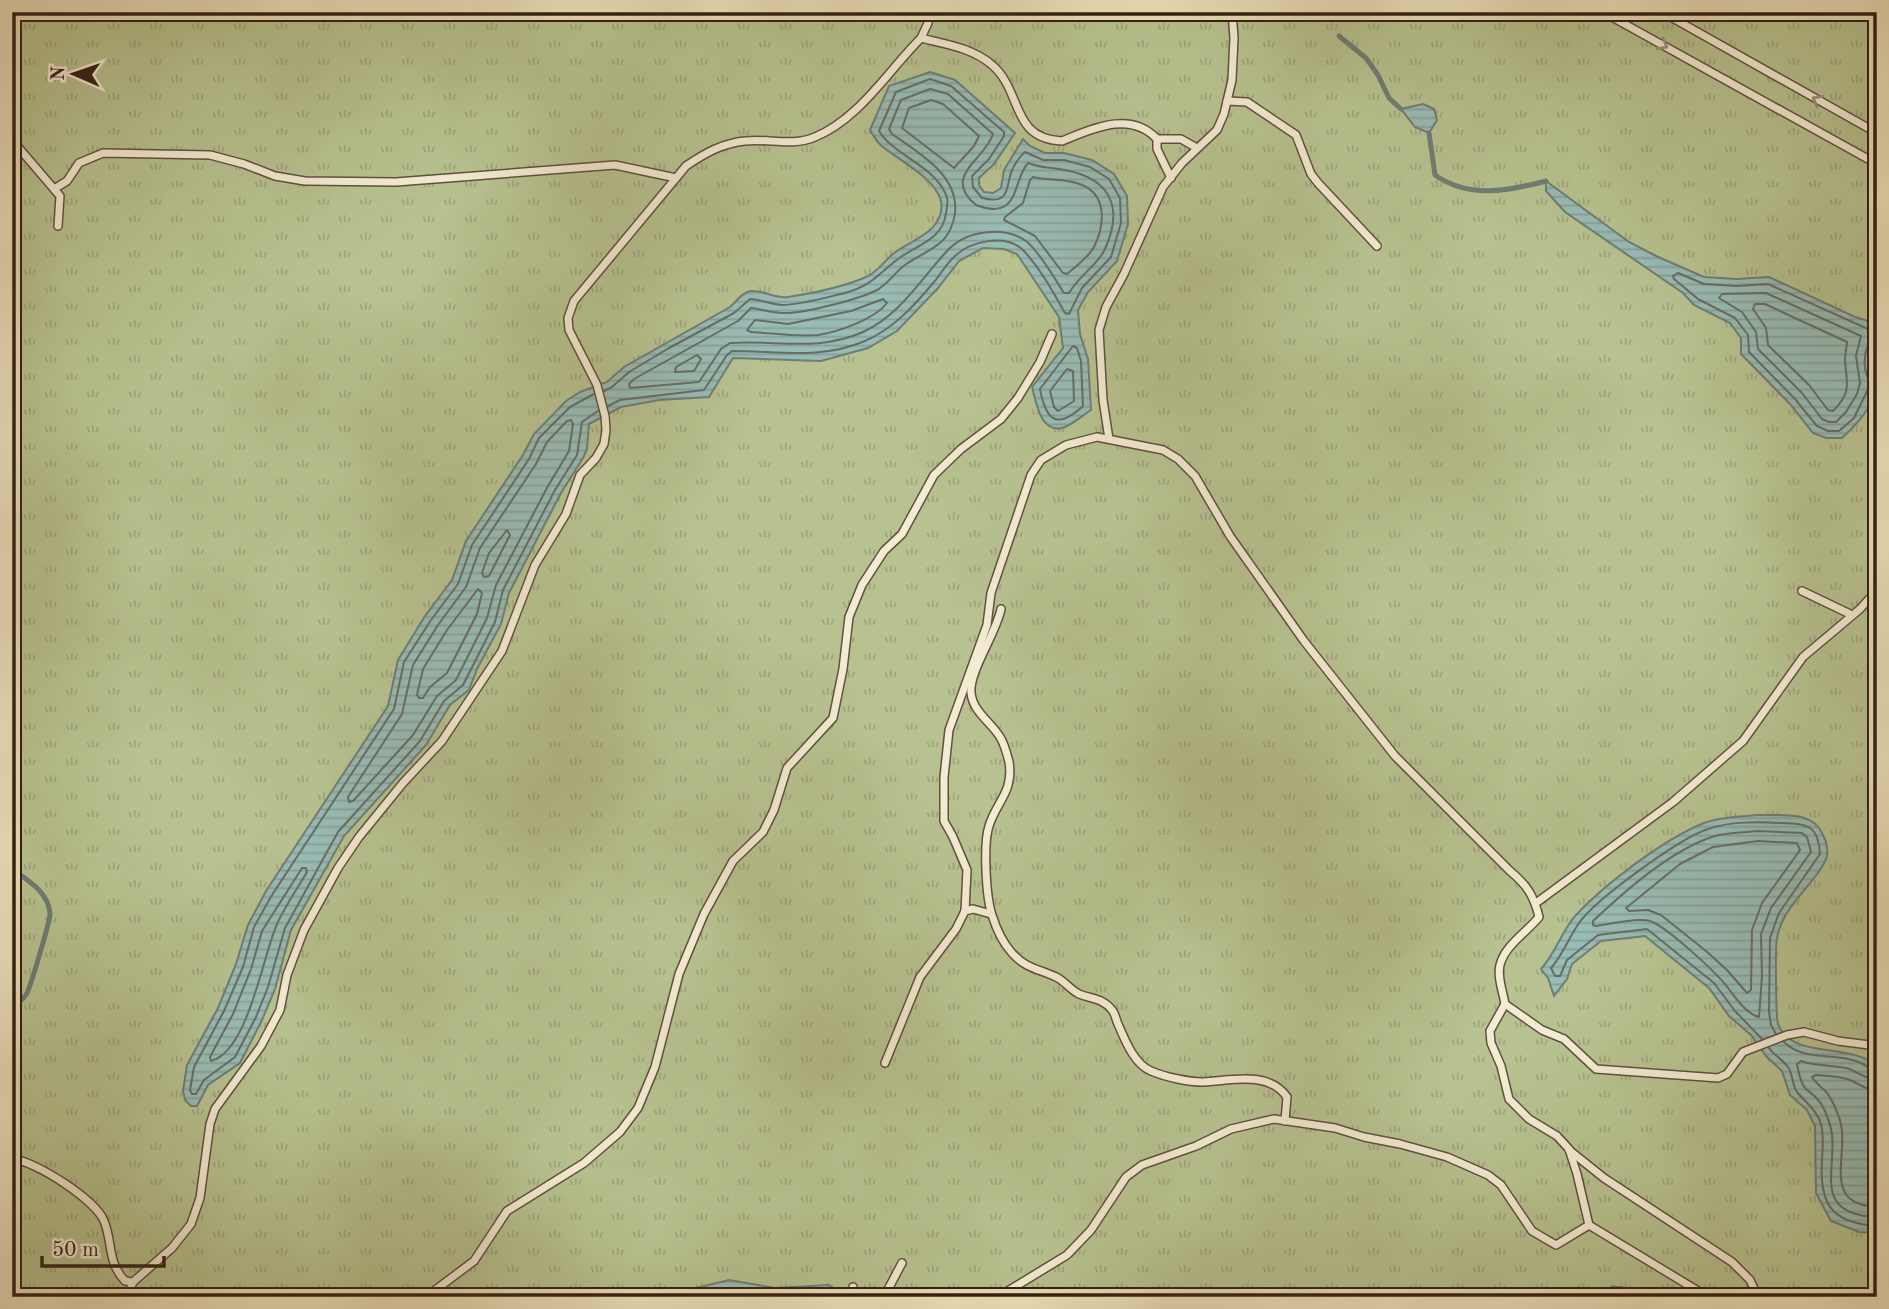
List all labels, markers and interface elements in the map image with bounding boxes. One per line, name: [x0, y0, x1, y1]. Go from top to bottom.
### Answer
one-way arrow: [1656, 37, 1668, 50]
north arrow: [38, 38, 108, 108]
text: N: [50, 65, 69, 81]
one-way arrow: [1812, 95, 1824, 108]
scale bar: [42, 1225, 164, 1269]
text: 50 m: [52, 1240, 99, 1261]

